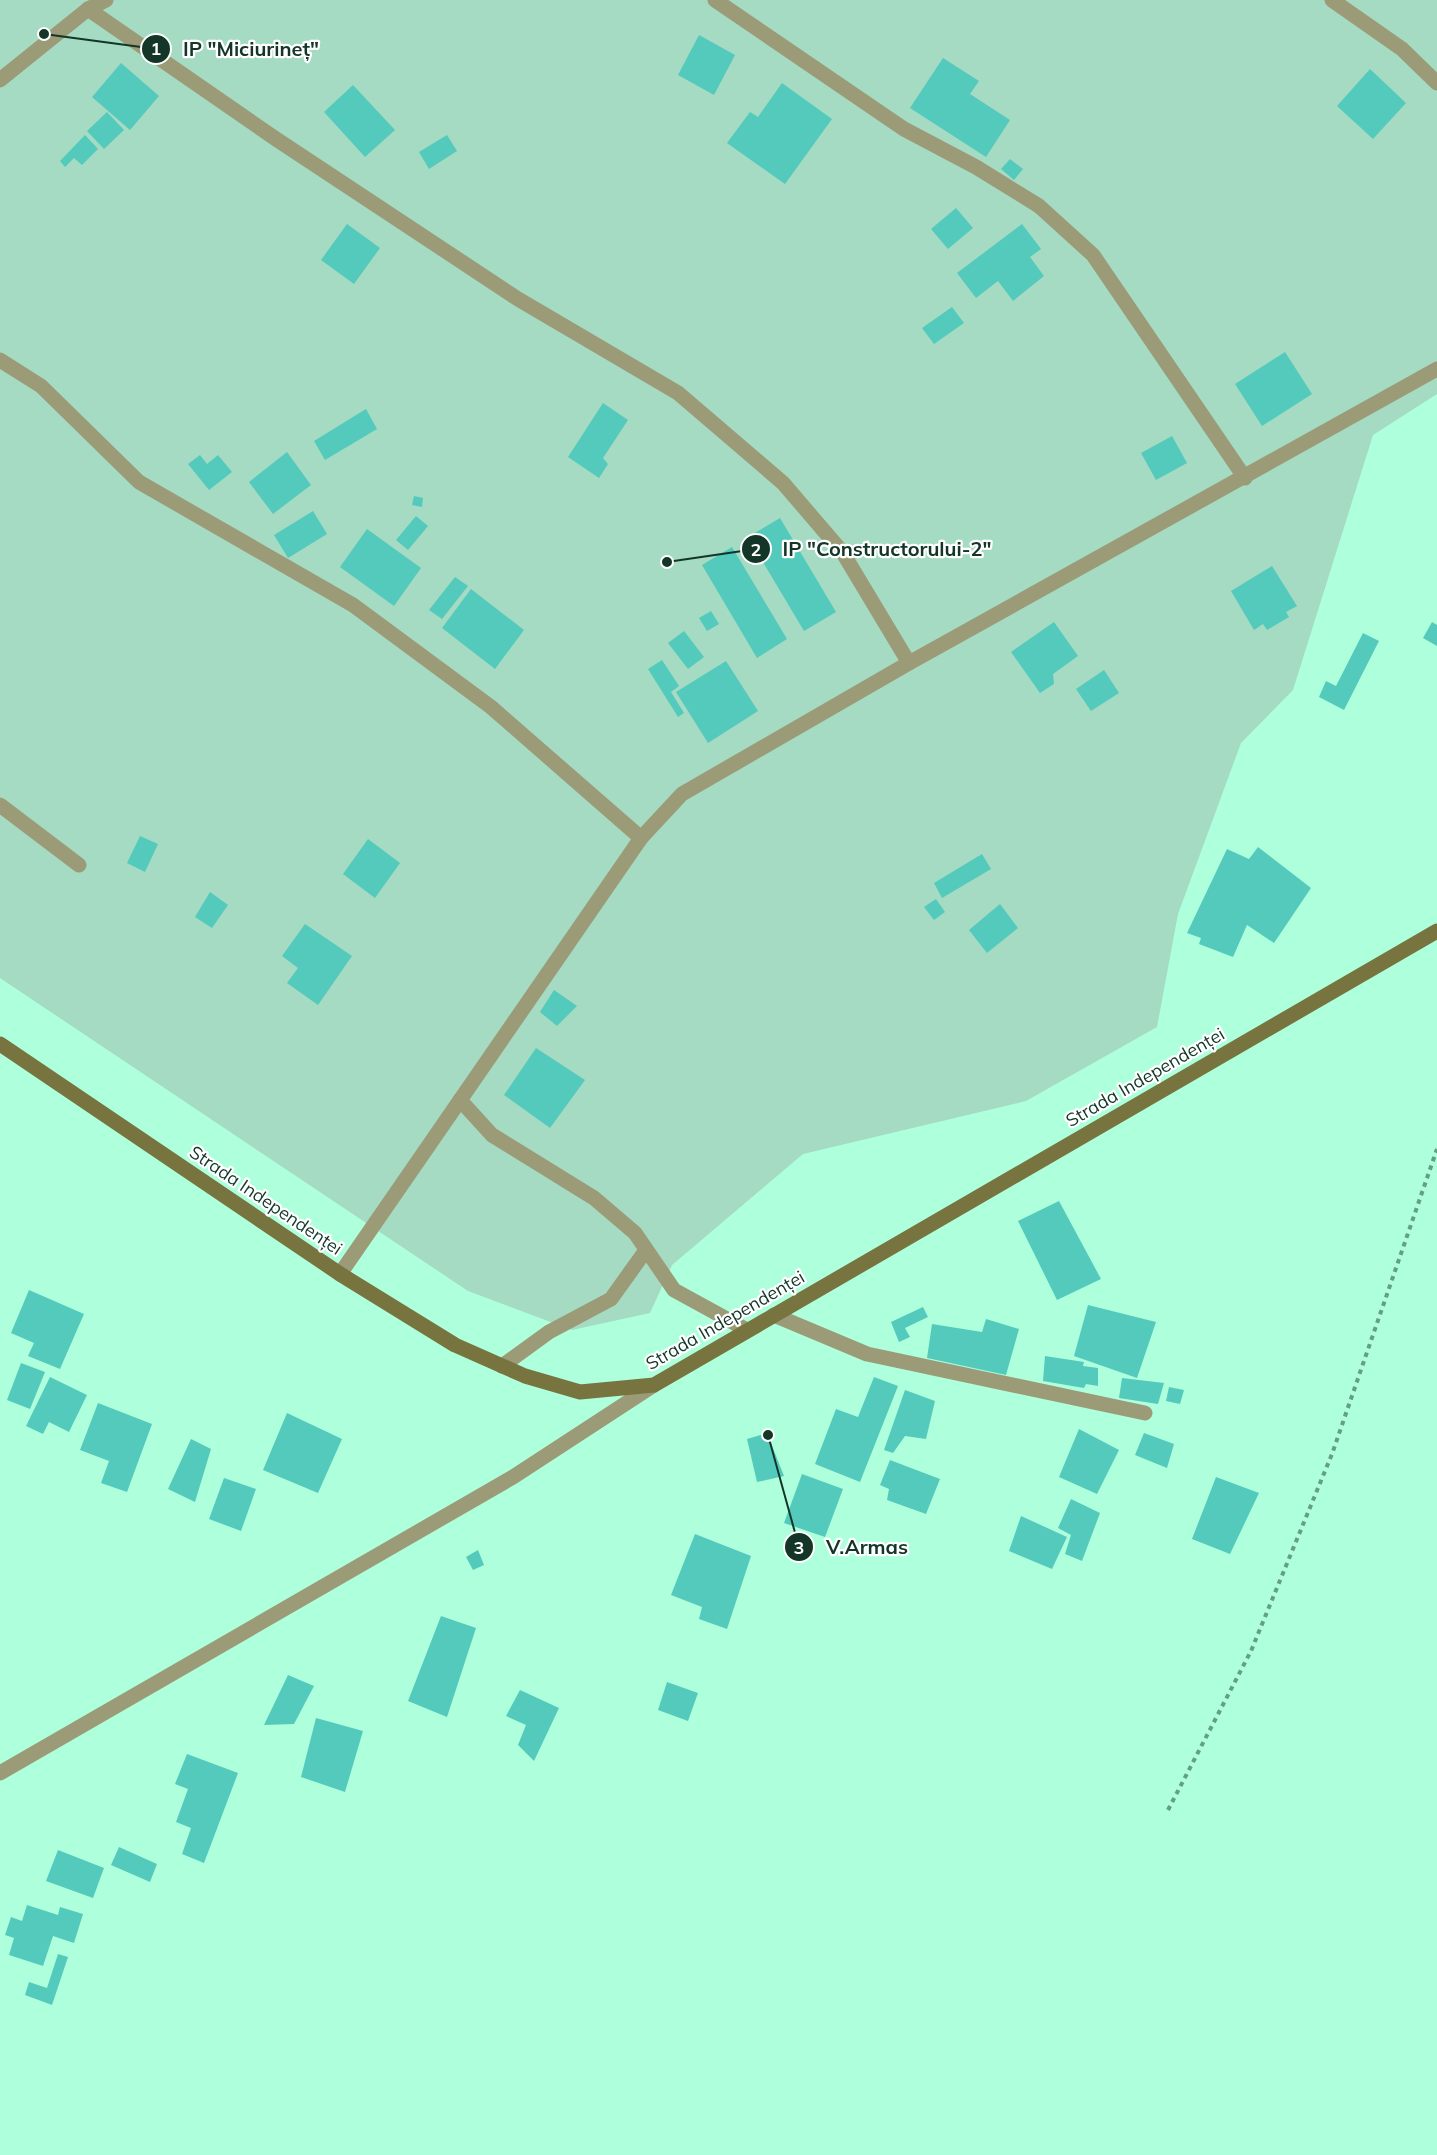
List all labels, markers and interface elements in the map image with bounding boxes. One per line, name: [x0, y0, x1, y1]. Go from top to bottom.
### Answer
callout: IP "Miciurineț": [141, 30, 331, 68]
text: IP "Miciurineț": [183, 36, 319, 61]
text: 1: [151, 37, 161, 60]
callout: IP "Constructorului-2": [741, 530, 1004, 568]
text: IP "Constructorului-2": [783, 536, 991, 561]
text: 2: [751, 538, 761, 561]
street label: Strada Independenței: [1062, 1022, 1228, 1132]
street label: Strada Independenței: [185, 1140, 347, 1260]
street label: Strada Independenței: [642, 1265, 808, 1375]
callout: V.Armas: [784, 1528, 919, 1566]
text: V.Armas: [825, 1534, 908, 1559]
text: 3: [794, 1536, 804, 1559]

